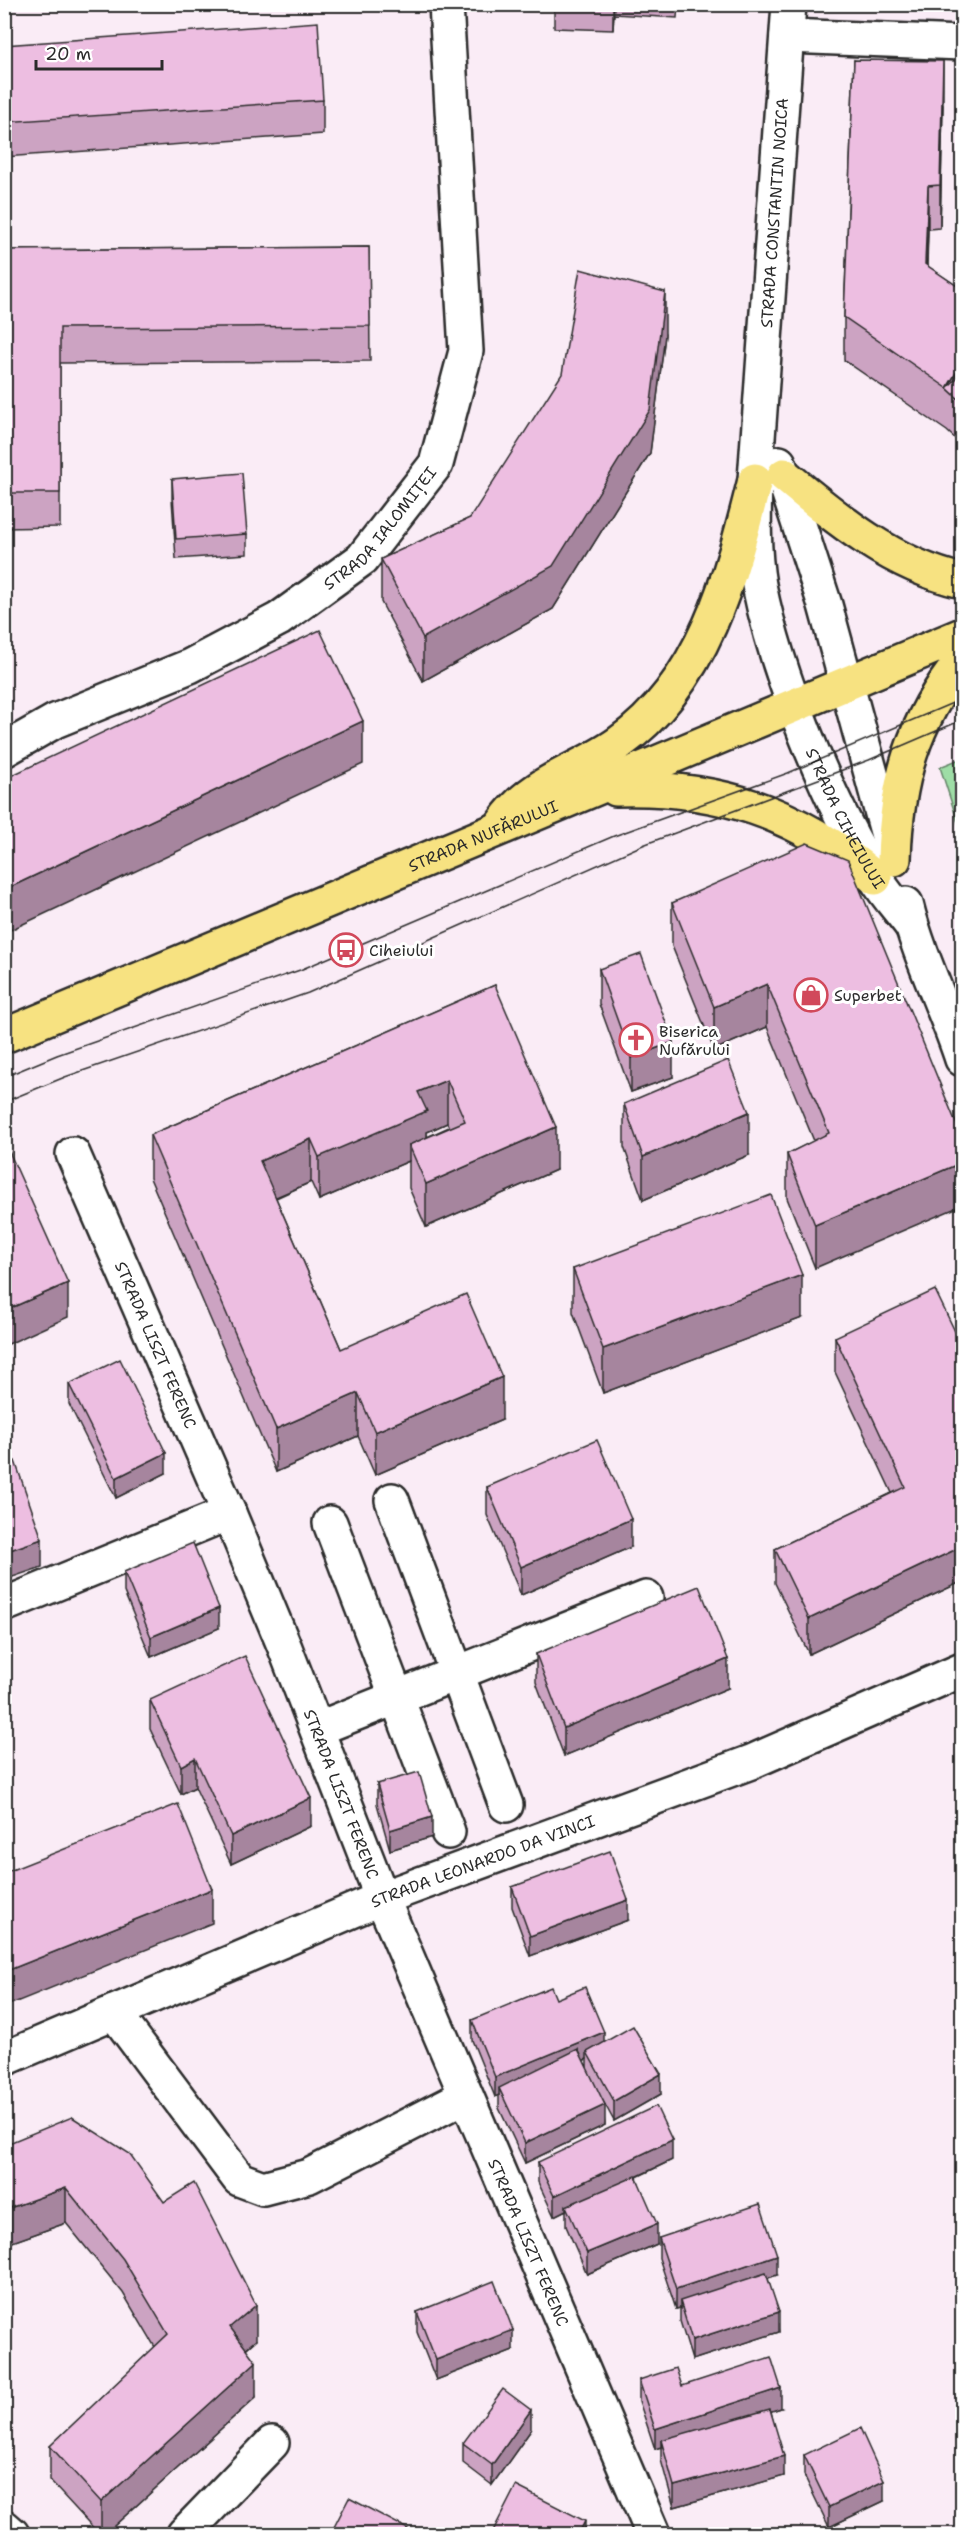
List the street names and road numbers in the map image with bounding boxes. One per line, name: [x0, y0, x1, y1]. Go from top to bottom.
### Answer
street label: STRADA CONSTANTIN NOICA: [756, 97, 793, 329]
street label: STRADA IALOMIȚEI: [319, 462, 441, 595]
street label: STRADA CIHEIULUI: [801, 745, 890, 893]
street label: STRADA NUFĂRULUI: [405, 796, 561, 877]
street label: STRADA LISZT FERENC: [110, 1258, 201, 1432]
street label: STRADA LISZT FERENC: [299, 1706, 384, 1882]
street label: STRADA LEONARDO DA VINCI: [367, 1810, 598, 1913]
street label: STRADA LISZT FERENC: [483, 2155, 573, 2330]

